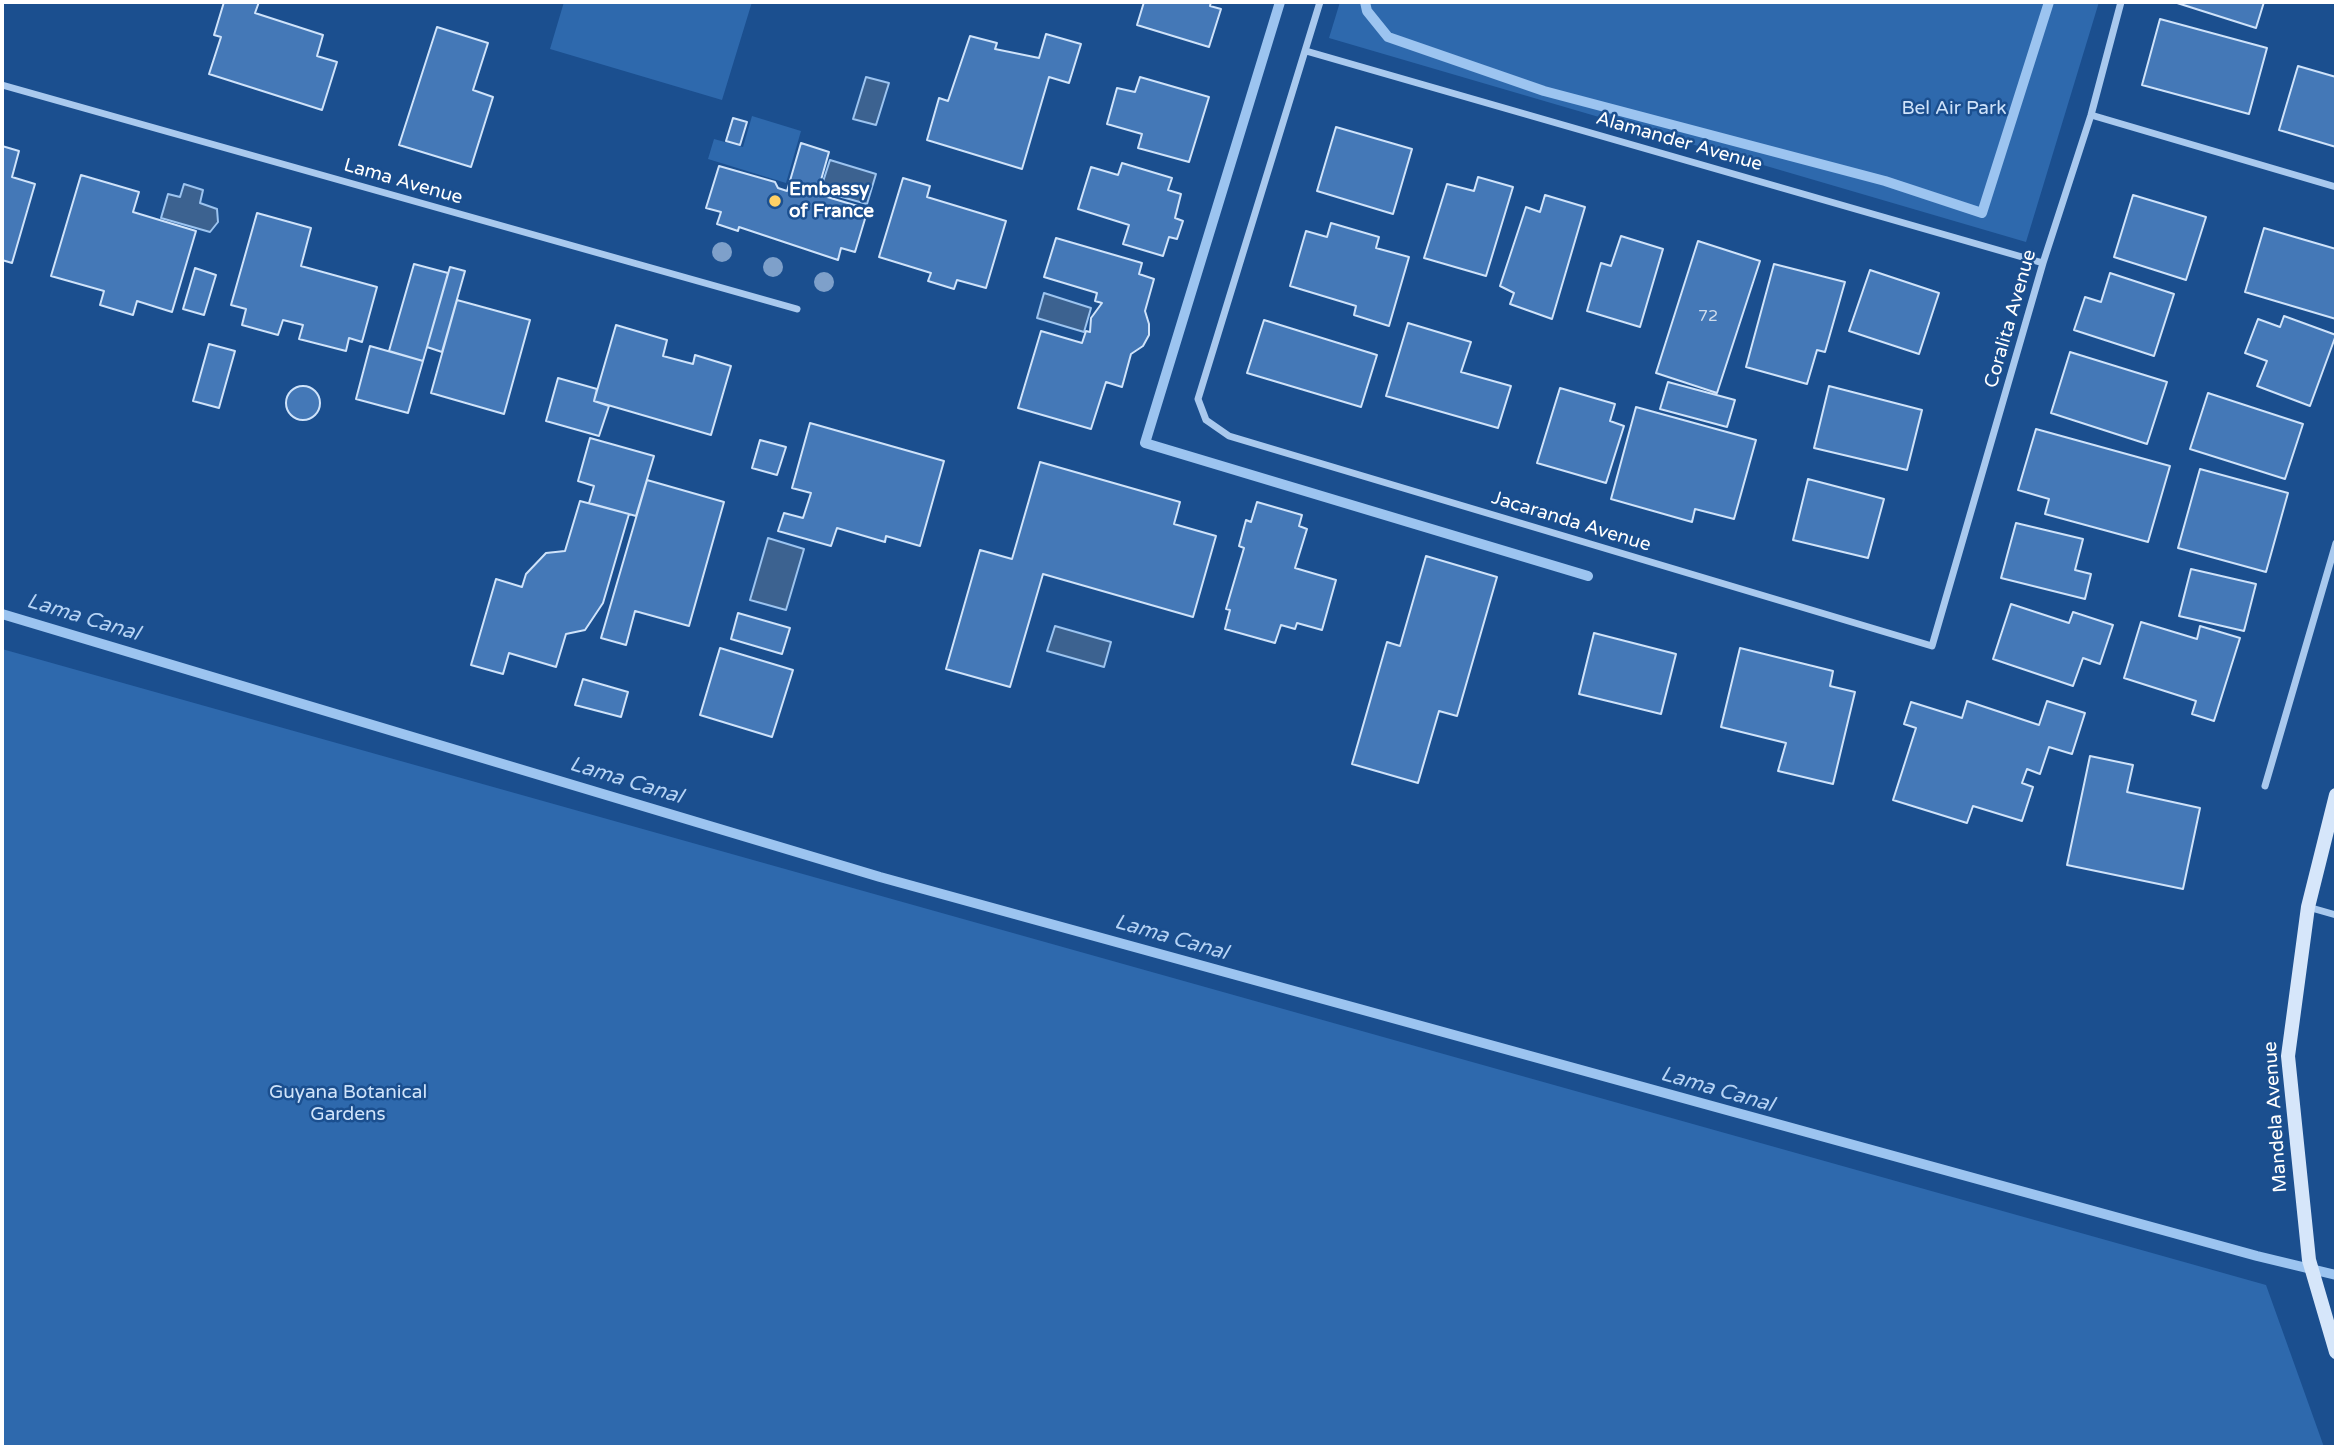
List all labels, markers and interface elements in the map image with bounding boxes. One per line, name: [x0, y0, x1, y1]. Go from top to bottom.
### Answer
park label: Bel Air Park: [1901, 98, 2007, 120]
street label: Alamander Avenue: [1593, 107, 1765, 177]
street label: Lama Avenue: [341, 154, 465, 210]
place label: Embassy of France: [789, 179, 874, 223]
marker: Embassy of France: [767, 193, 783, 209]
street label: Coralita Avenue: [1980, 247, 2042, 391]
house number: 72: [1698, 307, 1718, 327]
street label: Jacaranda Avenue: [1489, 487, 1653, 557]
water label: Lama Canal: [24, 589, 142, 647]
water label: Lama Canal: [567, 752, 685, 810]
water label: Lama Canal: [1111, 910, 1231, 966]
street label: Mandela Avenue: [2259, 1041, 2293, 1193]
water label: Lama Canal: [1657, 1062, 1777, 1118]
park label: Guyana Botanical Gardens: [269, 1082, 427, 1126]

